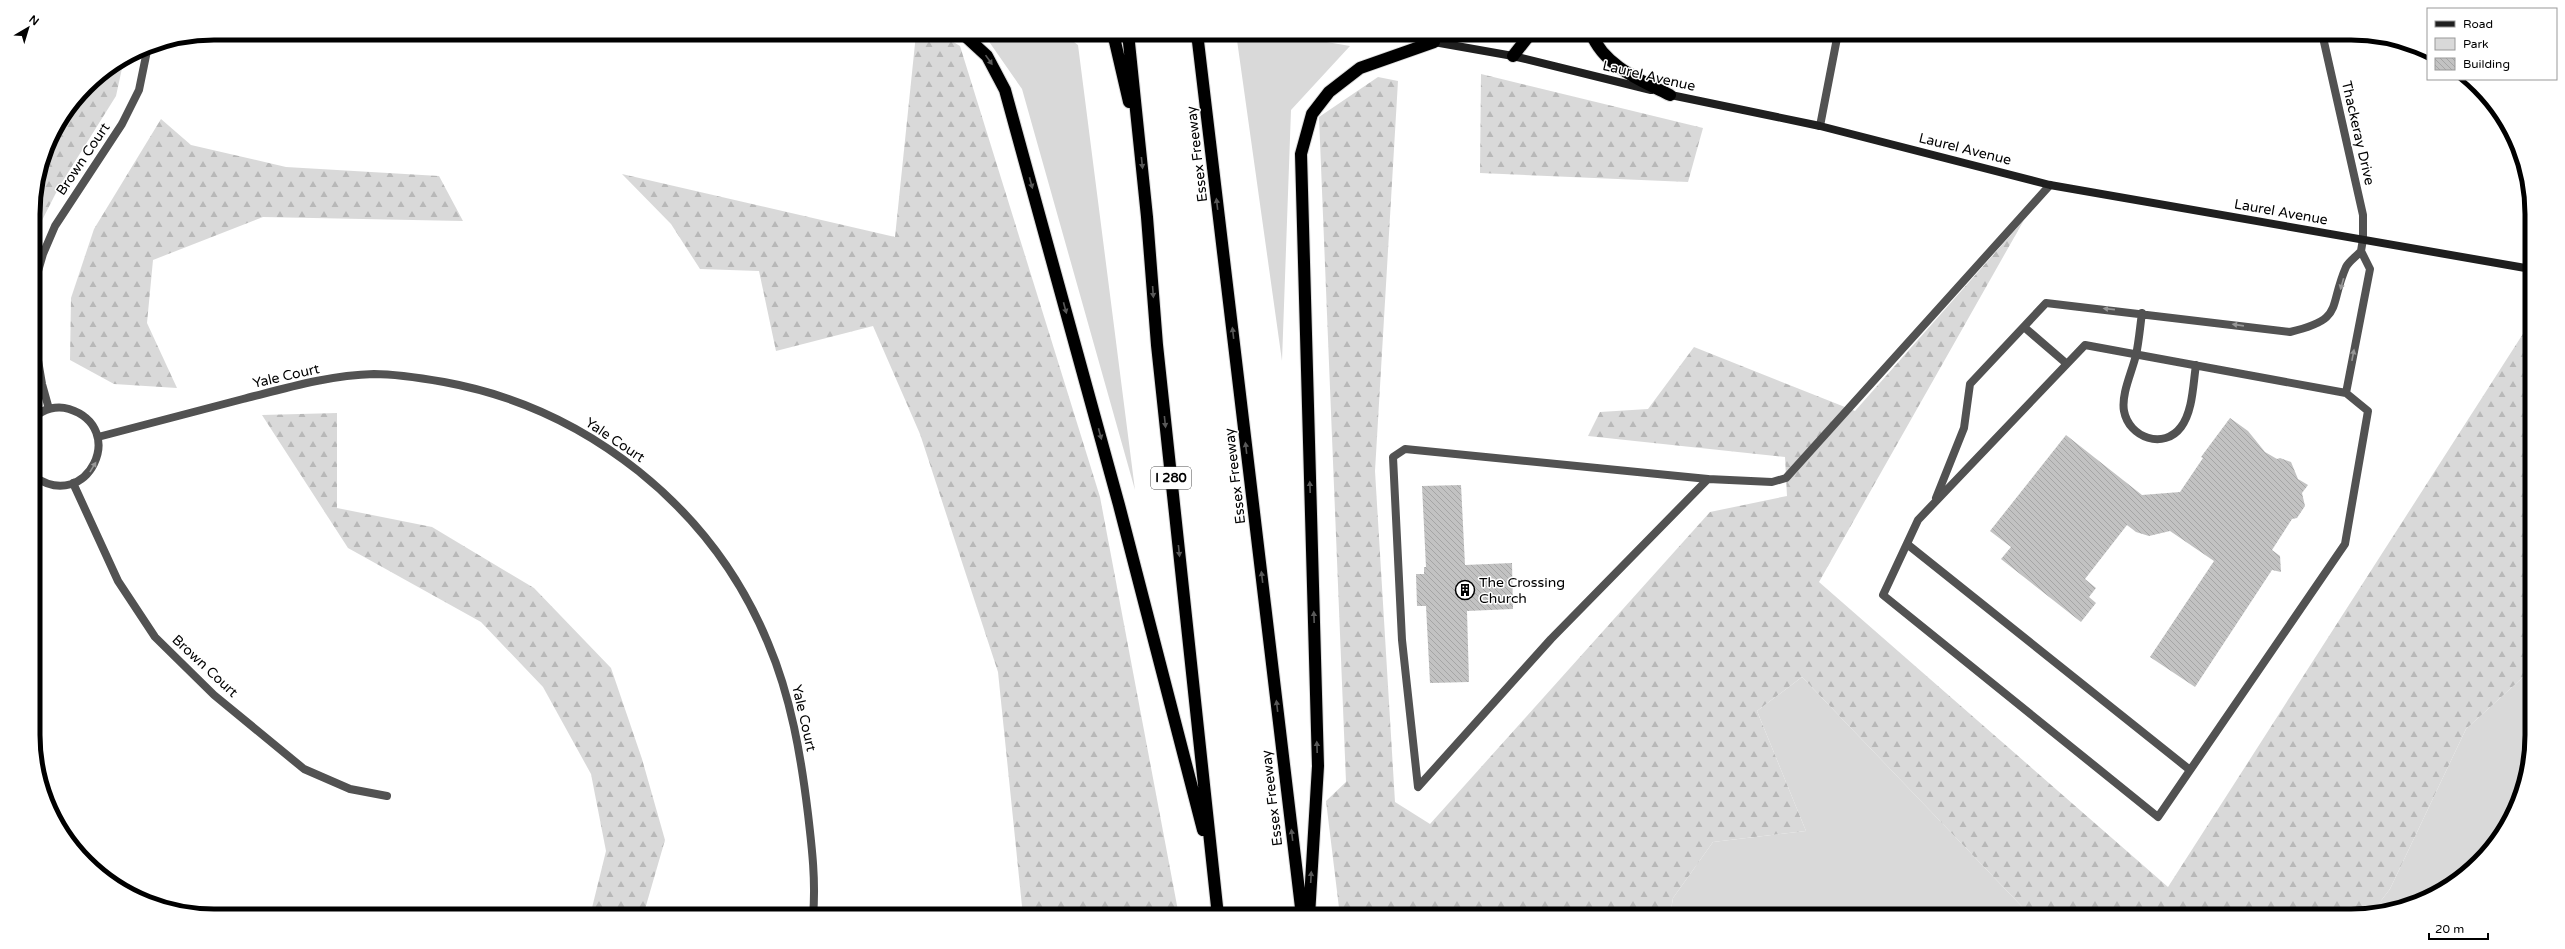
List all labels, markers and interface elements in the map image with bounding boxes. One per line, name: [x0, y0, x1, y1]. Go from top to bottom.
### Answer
north arrow: [8, 8, 48, 48]
legend: [2427, 8, 2557, 80]
text: N: [26, 13, 41, 28]
text: Road: [2463, 17, 2493, 31]
text: Park: [2463, 37, 2489, 51]
one-way arrow: [985, 55, 993, 66]
street label: Laurel Avenue: [1601, 57, 1697, 95]
text: Building: [2463, 57, 2510, 71]
street label: Thackeray Drive: [2338, 79, 2378, 187]
street label: Essex Freeway: [1183, 105, 1211, 203]
street label: Brown Court: [53, 119, 114, 198]
street label: Laurel Avenue: [1917, 129, 2013, 169]
one-way arrow: [1138, 157, 1145, 169]
one-way arrow: [1028, 177, 1034, 189]
street label: Laurel Avenue: [2233, 195, 2329, 229]
one-way arrow: [1214, 198, 1221, 210]
one-way arrow: [2338, 277, 2344, 290]
one-way arrow: [1150, 286, 1157, 298]
one-way arrow: [1062, 303, 1068, 315]
one-way arrow: [2103, 306, 2115, 313]
one-way arrow: [2232, 322, 2244, 328]
one-way arrow: [1230, 327, 1236, 339]
one-way arrow: [2351, 349, 2357, 361]
street label: Yale Court: [251, 360, 322, 392]
street label: Yale Court: [582, 414, 648, 466]
one-way arrow: [1162, 416, 1169, 428]
one-way arrow: [1097, 427, 1103, 440]
street label: Essex Freeway: [1221, 427, 1249, 525]
one-way arrow: [1243, 442, 1249, 454]
one-way arrow: [89, 461, 96, 473]
road number: I 280: [1151, 467, 1191, 489]
one-way arrow: [1307, 480, 1313, 493]
one-way arrow: [1176, 545, 1182, 557]
one-way arrow: [1258, 571, 1265, 583]
place label: The Crossing Church: [1479, 574, 1565, 607]
building icon: The Crossing Church: [1454, 579, 1476, 601]
one-way arrow: [1311, 610, 1317, 623]
street label: Brown Court: [169, 631, 242, 701]
street label: Yale Court: [788, 683, 820, 754]
one-way arrow: [1274, 700, 1280, 712]
one-way arrow: [1314, 741, 1321, 753]
street label: Essex Freeway: [1258, 749, 1286, 847]
one-way arrow: [1289, 829, 1295, 841]
one-way arrow: [1308, 871, 1315, 883]
scale bar: [2429, 915, 2488, 941]
text: 20 m: [2435, 922, 2464, 936]

